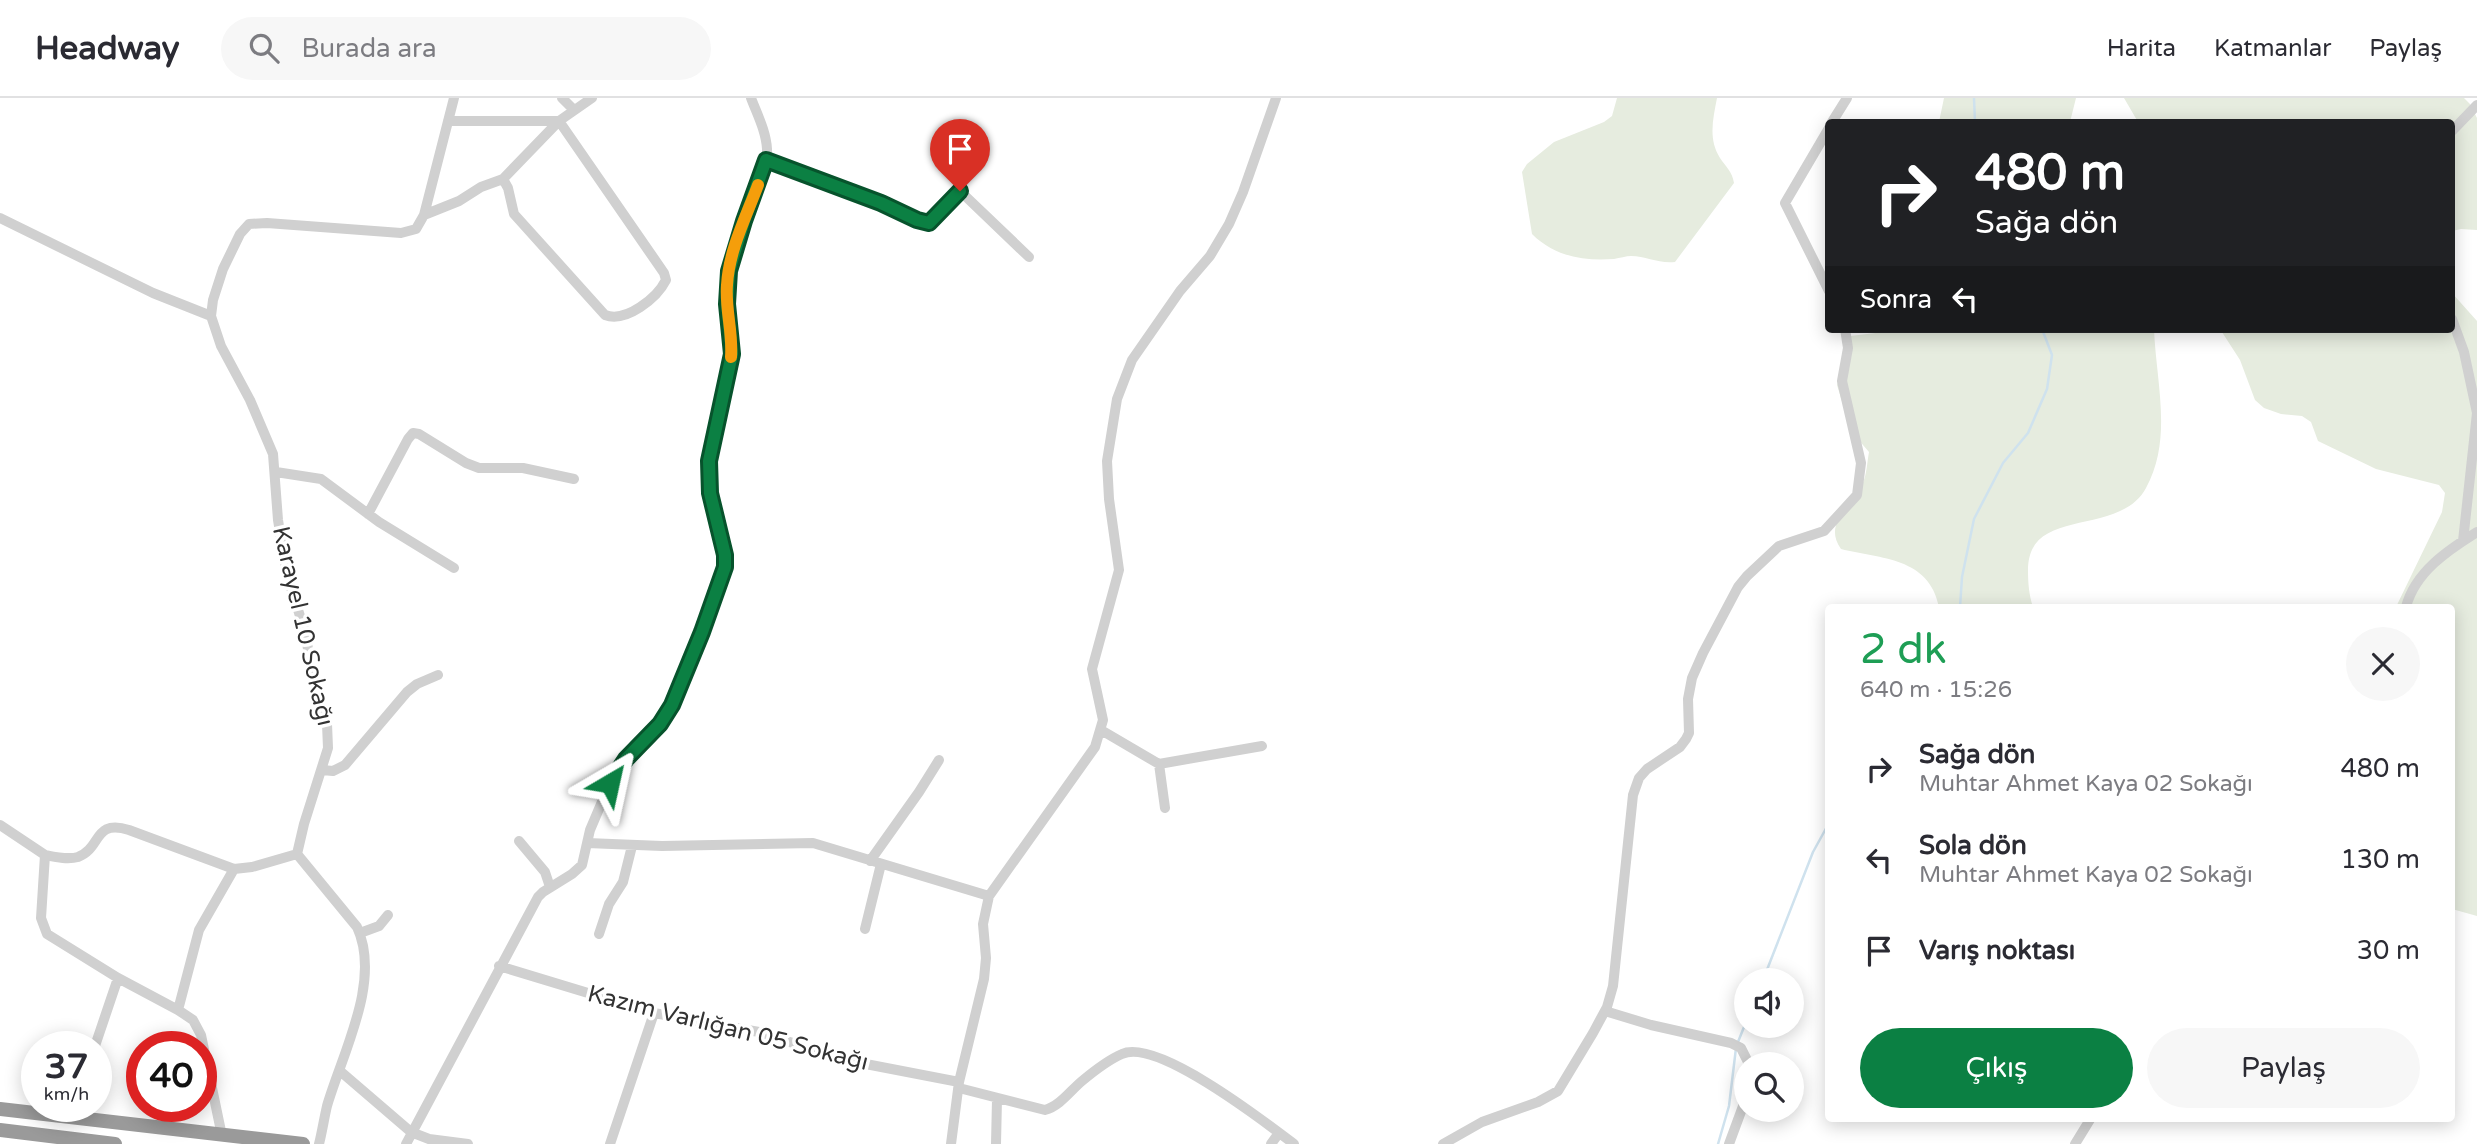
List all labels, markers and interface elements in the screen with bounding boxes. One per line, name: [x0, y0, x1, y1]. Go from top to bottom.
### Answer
search box: [221, 17, 711, 80]
text: Headway: [35, 29, 179, 68]
icon: search: [245, 29, 283, 67]
text: Burada ara: [301, 33, 437, 64]
text: Harita: [2107, 34, 2176, 63]
text: Katmanlar: [2214, 34, 2331, 63]
text: Paylaş: [2369, 34, 2442, 63]
pin: [930, 119, 990, 191]
icon: arrive: [941, 130, 979, 168]
text: 480 m: [1975, 144, 2125, 203]
icon: right: [1860, 147, 1951, 238]
text: Sağa dön: [1975, 204, 2118, 242]
icon: left: [1946, 280, 1984, 318]
text: Sonra: [1860, 284, 1932, 315]
street label: Karayel 10 Sokağı: [266, 523, 340, 729]
text: 2 dk: [1860, 624, 1947, 675]
button: close: [2346, 627, 2420, 701]
text: 640 m · 15:26: [1860, 676, 2012, 704]
text: Sağa dön: [1919, 739, 2035, 770]
position arrow: [573, 746, 647, 820]
icon: right: [1860, 750, 1898, 788]
text: 480 m: [2340, 753, 2420, 784]
text: Muhtar Ahmet Kaya 02 Sokağı: [1919, 770, 2253, 798]
text: Sola dön: [1919, 830, 2027, 861]
icon: left: [1860, 841, 1898, 879]
text: 130 m: [2340, 844, 2420, 875]
text: Muhtar Ahmet Kaya 02 Sokağı: [1919, 861, 2253, 889]
icon: arrive: [1860, 932, 1898, 970]
text: Varış noktası: [1919, 935, 2075, 966]
text: 30 m: [2357, 935, 2420, 966]
map controls: [1734, 968, 1804, 1122]
button: sound: [1734, 968, 1804, 1038]
street label: Kazım Varlığan 05 Sokağı: [585, 979, 871, 1077]
button: Çıkış: [1860, 1028, 2133, 1108]
button: Paylaş: [2147, 1028, 2420, 1108]
speed limit sign: 40: [126, 1031, 217, 1122]
text: 37: [45, 1046, 88, 1088]
button: search: [1734, 1052, 1804, 1122]
text: km/h: [44, 1083, 89, 1105]

